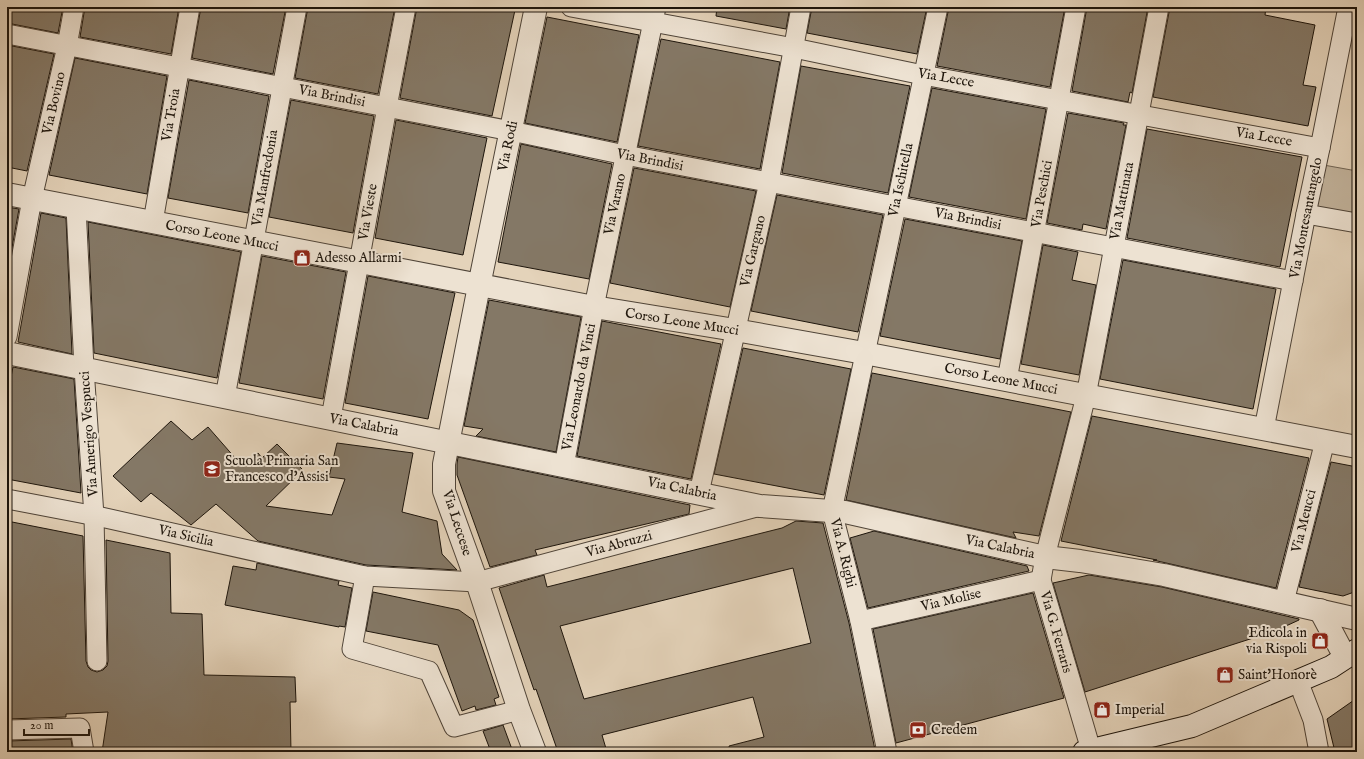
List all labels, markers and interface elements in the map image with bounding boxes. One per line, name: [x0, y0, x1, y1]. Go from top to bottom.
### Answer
street label: Via Lecce: [915, 64, 976, 92]
street label: Via Bovino: [38, 70, 70, 137]
street label: Via Brindisi: [296, 81, 367, 111]
street label: Via Troia: [157, 86, 185, 144]
street label: Via Rodi: [494, 119, 522, 174]
street label: Via Lecce: [1233, 123, 1294, 151]
street label: Via Manfredonia: [247, 127, 282, 229]
street label: Via Ischitella: [884, 140, 918, 220]
street label: Via Brindisi: [614, 145, 685, 175]
street label: Via Montesantangelo: [1285, 155, 1327, 281]
street label: Via Peschici: [1027, 159, 1057, 230]
street label: Via Mattinata: [1105, 160, 1139, 242]
street label: Via Varano: [599, 171, 630, 237]
street label: Via Vieste: [354, 182, 382, 243]
street label: Via Brindisi: [932, 204, 1003, 234]
street label: Via Gargano: [736, 213, 770, 290]
street label: Corso Leone Mucci: [164, 216, 280, 256]
shop icon: Adesso Allarmi: [292, 248, 312, 268]
place label: Adesso Allarmi: [314, 249, 402, 267]
street label: Corso Leone Mucci: [624, 304, 741, 340]
street label: Via Leonardo da Vinci: [558, 322, 600, 453]
street label: Corso Leone Mucci: [943, 359, 1059, 399]
street label: Via Amerigo Vespucci: [76, 370, 102, 498]
street label: Via Calabria: [327, 409, 401, 441]
place label: Scuola Primaria San Francesco d'Assisi: [225, 452, 339, 486]
school or university icon: Scuola Primaria San Francesco d'Assisi: [202, 459, 222, 479]
street label: Via Calabria: [645, 473, 719, 505]
street label: Via Leccese: [438, 487, 476, 559]
street label: Via Meucci: [1287, 487, 1321, 555]
street label: Via A. Righi: [825, 515, 860, 590]
street label: Via Sicilia: [156, 521, 216, 551]
street label: Via Abruzzi: [583, 526, 654, 562]
street label: Via Calabria: [963, 531, 1037, 563]
street label: Via Molise: [918, 584, 984, 616]
street label: Via G. Ferraris: [1035, 588, 1076, 675]
place label: Edicola in via Rispoli: [1246, 624, 1308, 658]
shop icon: Edicola in via Rispoli: [1310, 631, 1330, 651]
shop icon: Saint'Honorè: [1215, 665, 1235, 685]
place label: Saint'Honorè: [1238, 666, 1317, 684]
shop icon: Imperial: [1092, 700, 1112, 720]
place label: Imperial: [1115, 701, 1165, 719]
scale bar: [24, 711, 89, 737]
text: 20 m: [30, 718, 53, 733]
bank icon: Credem: [908, 720, 928, 740]
place label: Credem: [931, 721, 977, 739]

